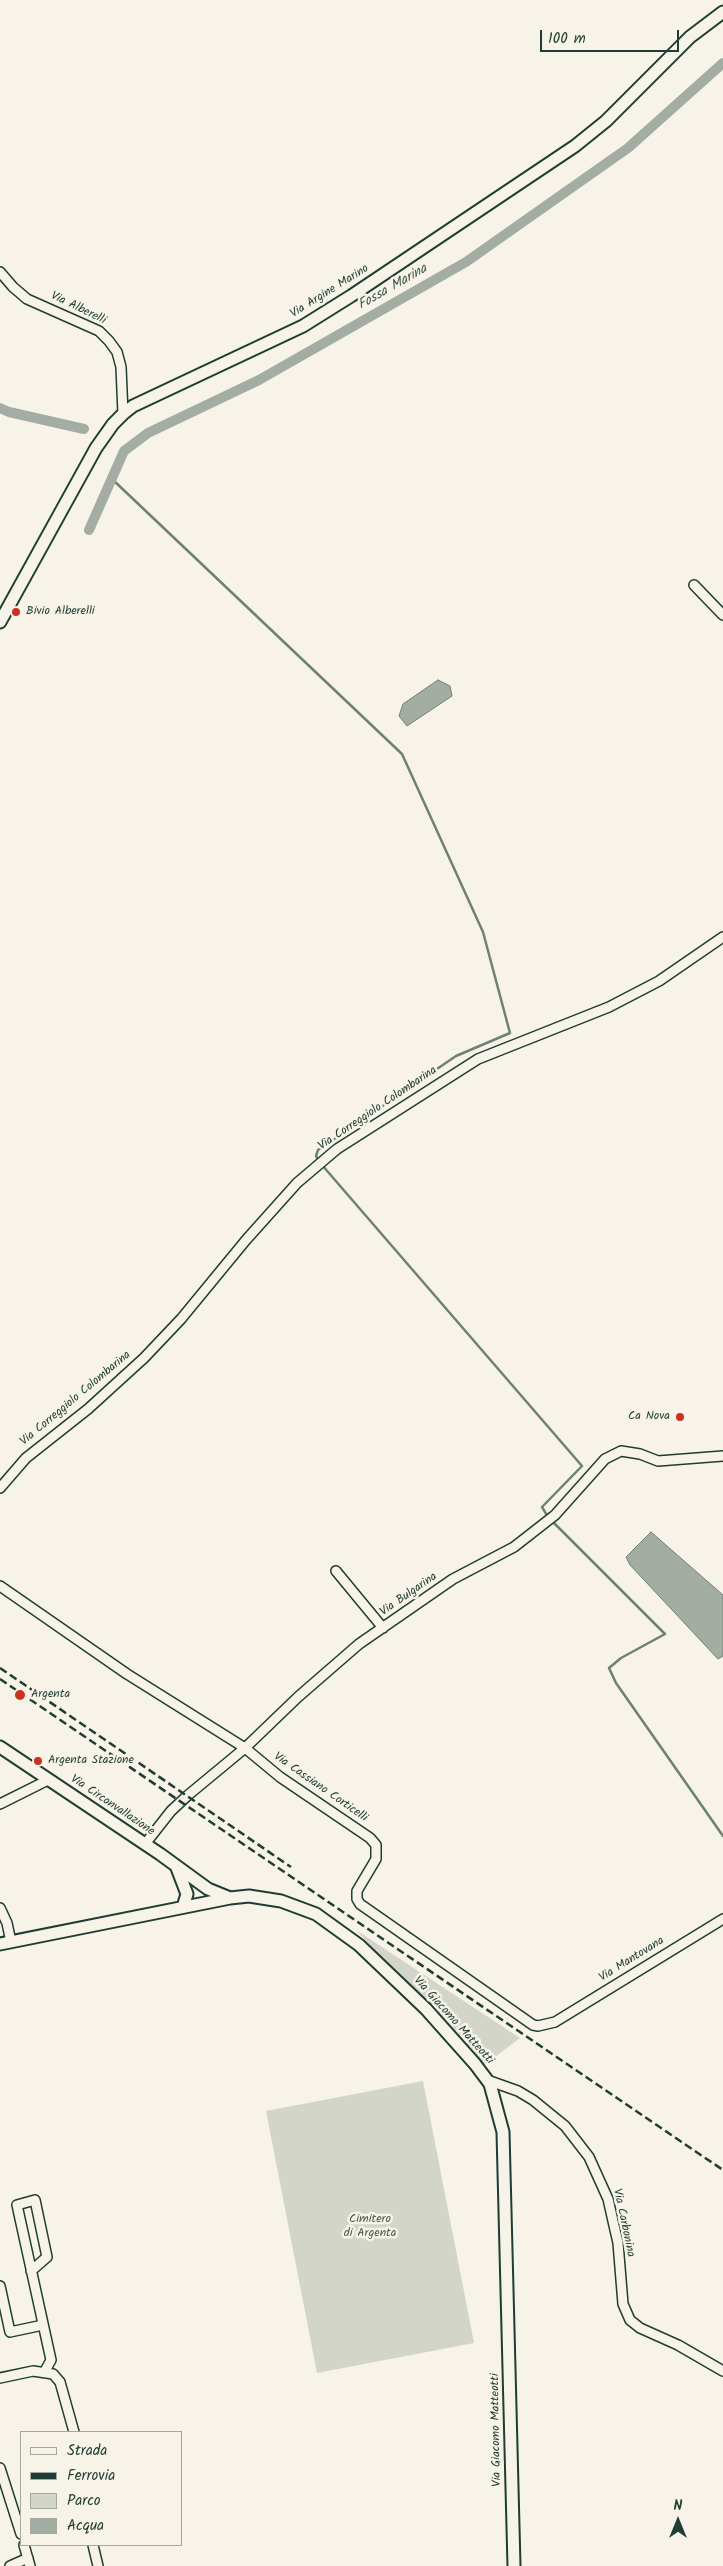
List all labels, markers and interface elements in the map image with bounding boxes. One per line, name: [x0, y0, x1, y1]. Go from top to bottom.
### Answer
scale bar: [543, 20, 682, 52]
text: 100 m: [548, 27, 586, 51]
water label: Fossa Marina: [355, 261, 431, 315]
street label: Via Argine Marino: [288, 262, 372, 322]
street label: Via Alberelli: [48, 289, 108, 329]
place label: Bivio Alberelli: [26, 605, 95, 619]
marker: Bivio Alberelli: [10, 606, 22, 618]
street label: Via Correggiolo Colombarina: [316, 1064, 440, 1154]
street label: Via Correggiolo Colombarina: [18, 1349, 134, 1449]
place label: Ca Nova: [628, 1410, 670, 1424]
marker: Ca Nova: [674, 1411, 686, 1423]
street label: Via Bulgarina: [378, 1570, 440, 1620]
marker: Argenta: [13, 1688, 27, 1702]
place label: Argenta: [31, 1688, 70, 1702]
street label: Via Cassiano Corticelli: [270, 1750, 370, 1826]
place label: Argenta Stazione: [48, 1754, 134, 1768]
marker: Argenta Stazione: [32, 1755, 44, 1767]
street label: Via Circonvallazione: [67, 1773, 157, 1839]
street label: Via Mantovana: [597, 1934, 667, 1986]
street label: Via Giacomo Matteotti: [410, 1974, 496, 2068]
street label: Via Carbonina: [609, 2188, 637, 2258]
park label: Cimitero di Argenta: [344, 2213, 396, 2241]
street label: Via Giacomo Matteotti: [489, 2373, 505, 2487]
legend: [20, 2431, 182, 2546]
text: Strada: [67, 2439, 107, 2463]
text: Ferrovia: [67, 2464, 115, 2488]
text: Parco: [67, 2489, 101, 2513]
text: N: [674, 2495, 682, 2517]
north arrow: [653, 2496, 703, 2546]
text: Acqua: [67, 2514, 104, 2538]

